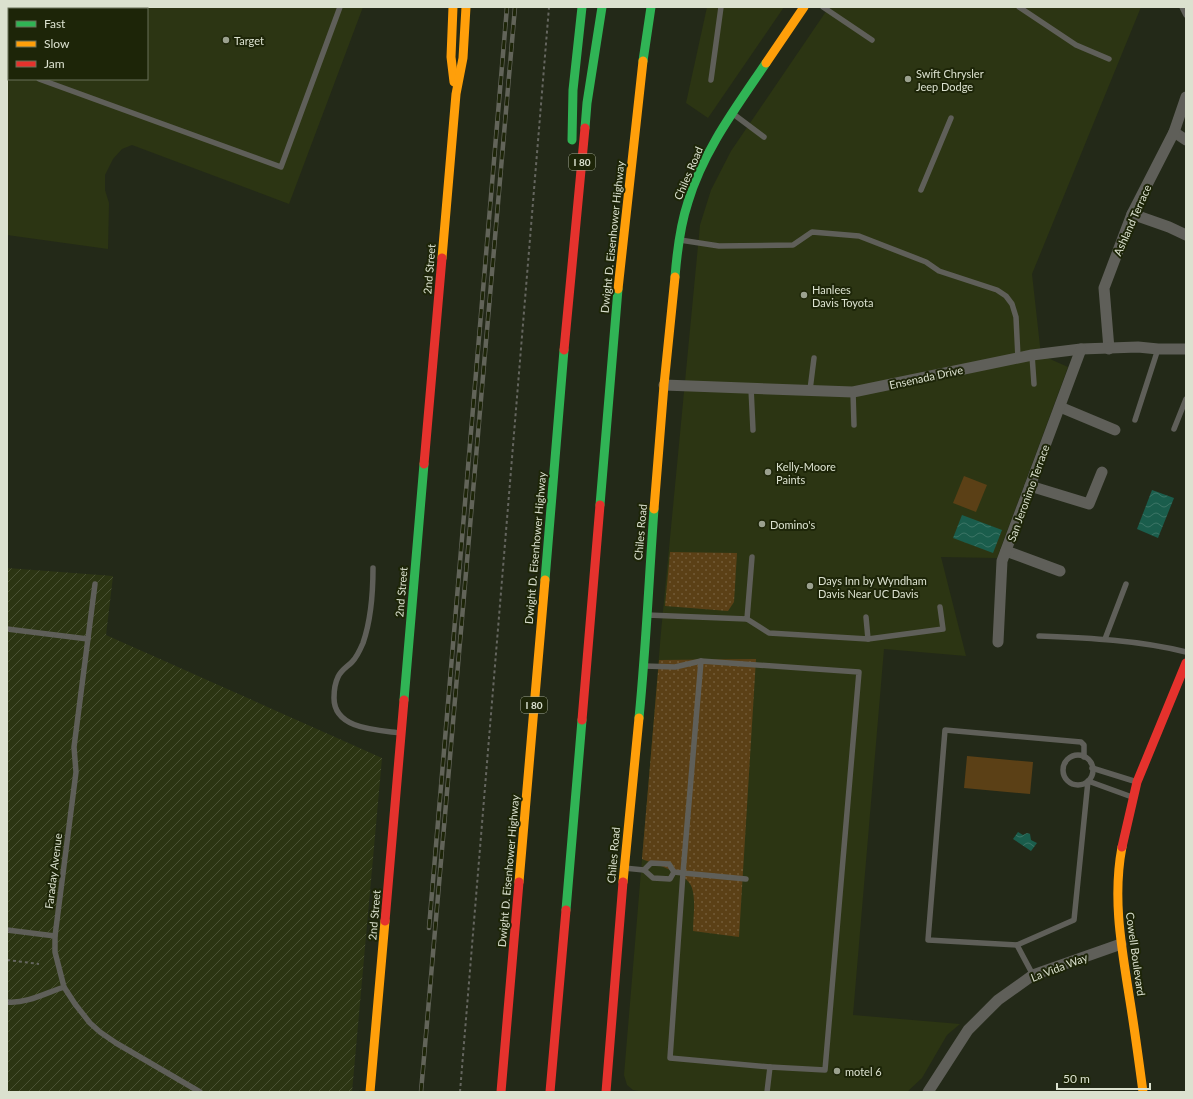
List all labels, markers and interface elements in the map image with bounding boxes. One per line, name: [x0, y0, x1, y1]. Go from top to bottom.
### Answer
legend: [8, 8, 148, 80]
text: Fast: [44, 16, 66, 31]
place label: Target: [234, 34, 264, 47]
marker: Target: [221, 35, 231, 45]
text: Slow: [44, 36, 70, 51]
text: Jam: [44, 56, 65, 71]
place label: Swift Chrysler Jeep Dodge: [916, 67, 984, 93]
marker: Swift Chrysler Jeep Dodge: [903, 74, 913, 84]
street label: Chiles Road: [671, 144, 705, 202]
road number: I 80: [569, 154, 595, 170]
street label: Dwight D. Eisenhower Highway: [598, 160, 626, 314]
street label: Ashland Terrace: [1111, 182, 1154, 258]
street label: 2nd Street: [420, 243, 438, 295]
place label: Hanlees Davis Toyota: [812, 283, 873, 309]
marker: Hanlees Davis Toyota: [799, 290, 809, 300]
street label: Ensenada Drive: [888, 363, 964, 391]
street label: San Jeronimo Terrace: [1004, 443, 1052, 543]
place label: Kelly-Moore Paints: [776, 460, 836, 486]
marker: Kelly-Moore Paints: [763, 467, 773, 477]
street label: Dwight D. Eisenhower Highway: [522, 471, 548, 625]
street label: Chiles Road: [631, 503, 649, 561]
place label: Domino's: [770, 518, 816, 531]
marker: Domino's: [757, 519, 767, 529]
street label: 2nd Street: [392, 566, 410, 618]
place label: Days Inn by Wyndham Davis Near UC Davis: [818, 574, 927, 600]
marker: Days Inn by Wyndham Davis Near UC Davis: [805, 581, 815, 591]
road number: I 80: [521, 697, 547, 713]
street label: Dwight D. Eisenhower Highway: [495, 794, 521, 948]
street label: Chiles Road: [604, 826, 622, 884]
street label: Faraday Avenue: [42, 832, 64, 910]
street label: 2nd Street: [365, 889, 383, 941]
street label: Cowell Boulevard: [1124, 911, 1148, 997]
street label: La Vida Way: [1029, 950, 1089, 984]
place label: motel 6: [845, 1065, 882, 1078]
scale bar: [1057, 1065, 1150, 1091]
marker: motel 6: [832, 1066, 842, 1076]
text: 50 m: [1063, 1071, 1090, 1086]

